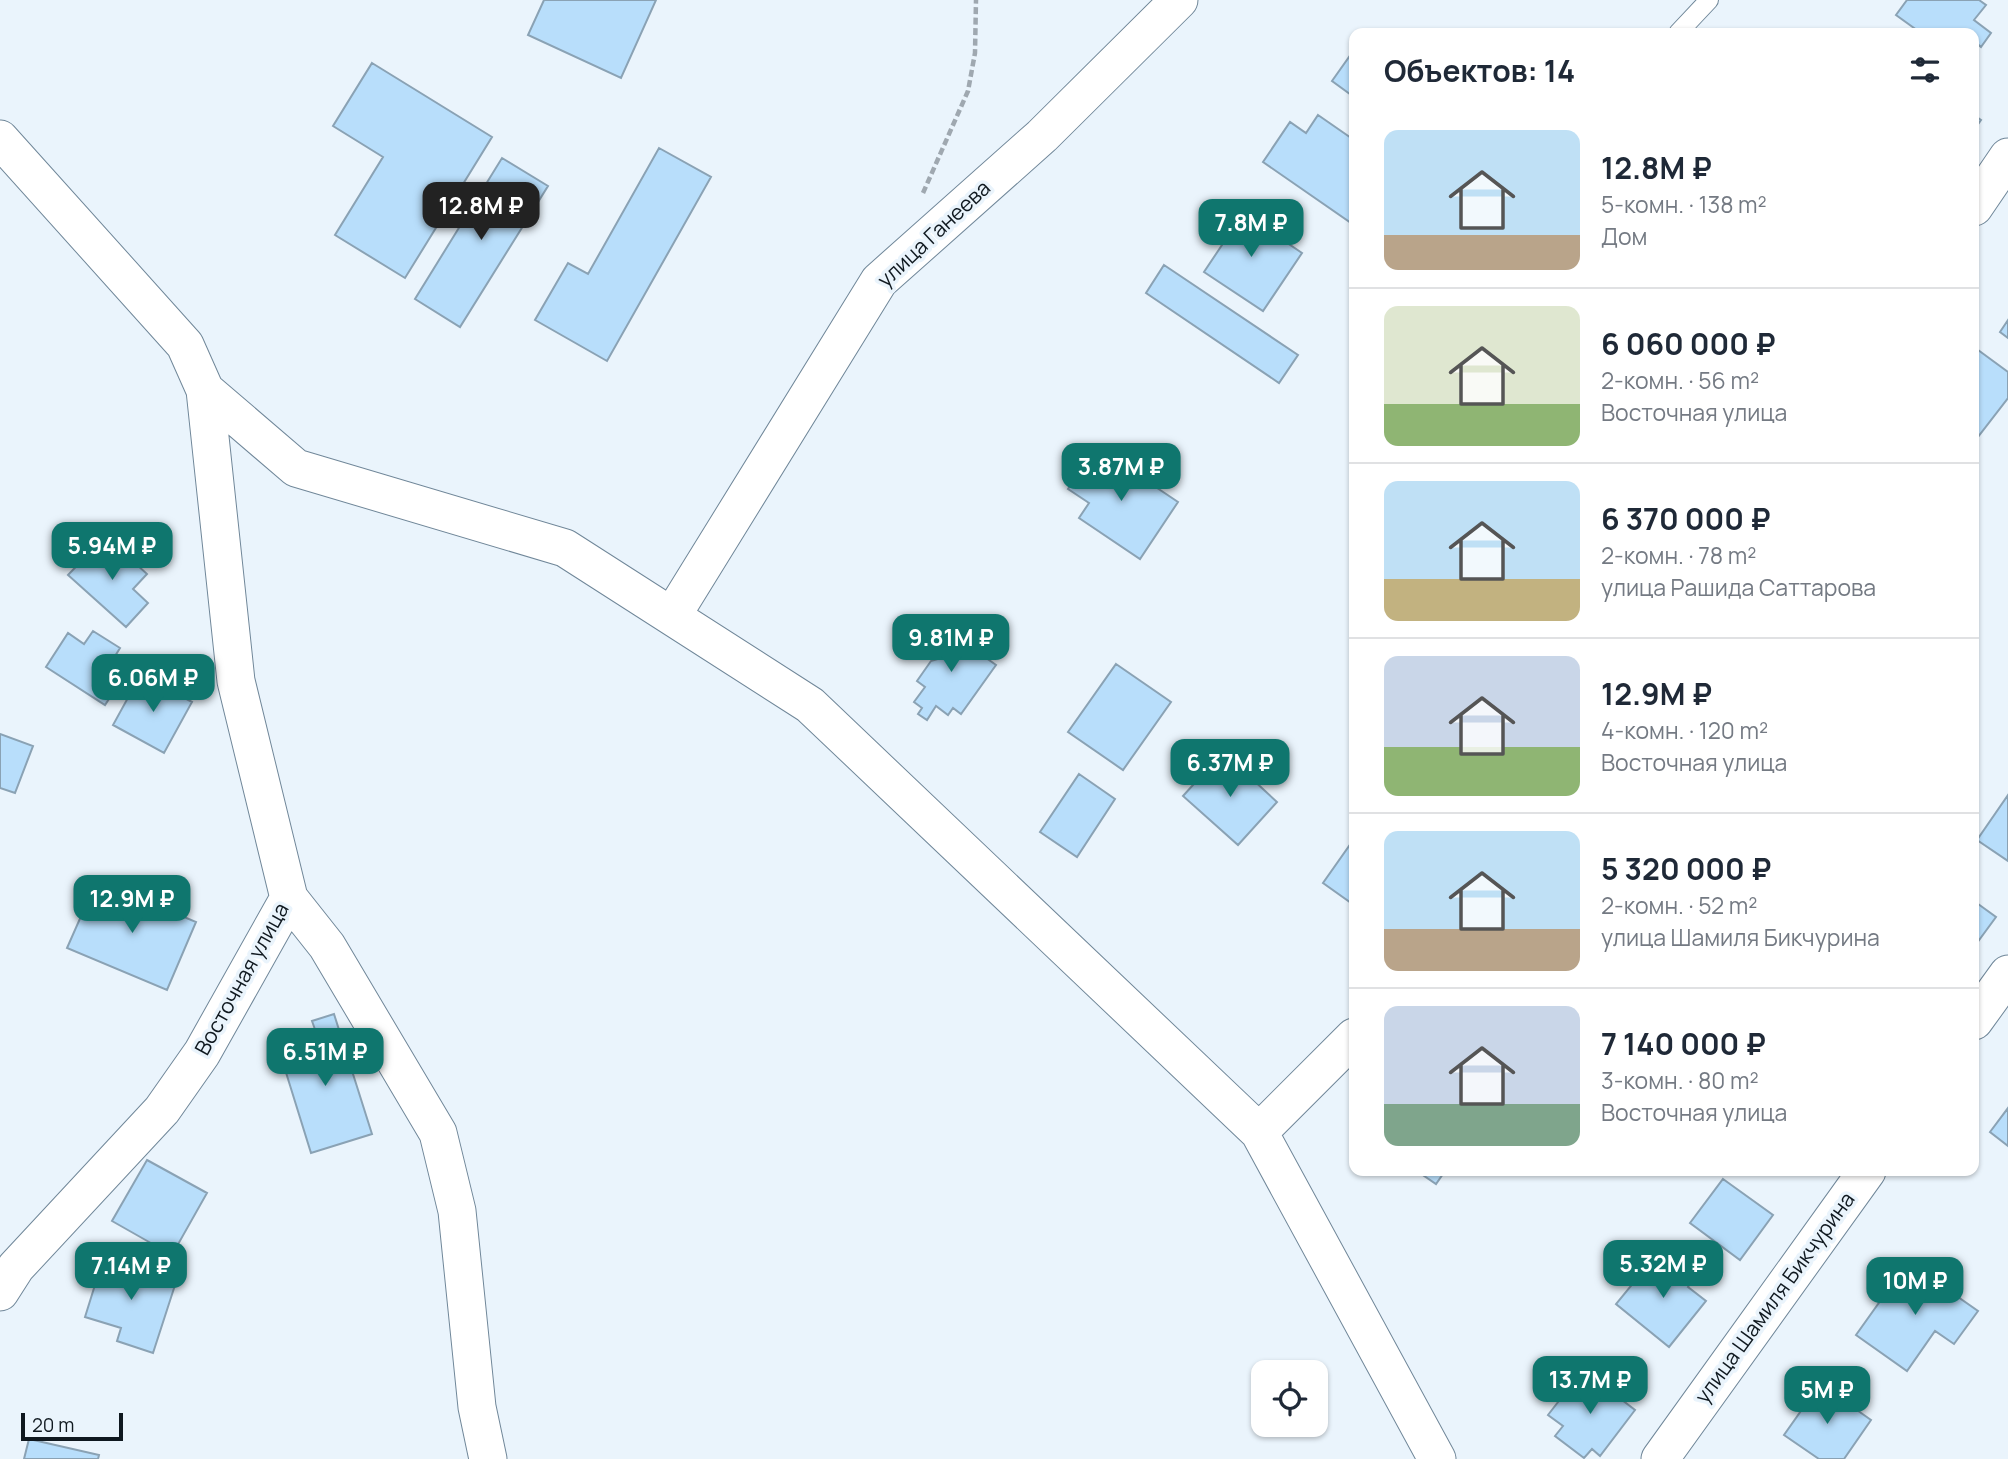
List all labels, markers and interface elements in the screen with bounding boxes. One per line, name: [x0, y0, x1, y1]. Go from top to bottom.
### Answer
text: Объектов: 14: [1384, 50, 1575, 91]
icon: filters: [1906, 51, 1944, 89]
text: 12.8M ₽: [1601, 147, 1712, 188]
icon: home: [1440, 158, 1524, 242]
street label: улица Ганеева: [871, 174, 996, 293]
pin: 12.8M ₽: [416, 182, 546, 242]
text: 5-комн. · 138 m²: [1601, 188, 1767, 220]
text: 12.8M ₽: [439, 189, 523, 221]
pin: 7.8M ₽: [1194, 200, 1308, 259]
text: 7.8M ₽: [1215, 206, 1287, 238]
text: Дом: [1601, 220, 1647, 252]
text: 6 060 000 ₽: [1601, 323, 1776, 364]
icon: home: [1440, 334, 1524, 418]
text: 2-комн. · 56 m²: [1601, 364, 1759, 396]
text: Восточная улица: [1601, 396, 1787, 428]
pin: 3.87M ₽: [1056, 444, 1186, 503]
text: 3.87M ₽: [1078, 450, 1164, 482]
text: 6 370 000 ₽: [1601, 498, 1771, 539]
icon: home: [1440, 509, 1524, 593]
pin: 5.94M ₽: [47, 522, 177, 582]
text: 5.94M ₽: [68, 529, 156, 561]
text: 2-комн. · 78 m²: [1601, 539, 1757, 571]
text: улица Рашида Саттарова: [1601, 571, 1876, 603]
pin: 9.81M ₽: [886, 614, 1016, 674]
text: 9.81M ₽: [908, 621, 994, 653]
pin: 6.06M ₽: [88, 654, 218, 714]
text: 6.06M ₽: [108, 661, 198, 693]
text: 12.9M ₽: [1601, 673, 1712, 714]
icon: home: [1440, 684, 1524, 768]
text: 4-комн. · 120 m²: [1601, 714, 1768, 746]
pin: 6.37M ₽: [1165, 740, 1295, 799]
text: 6.37M ₽: [1187, 746, 1273, 778]
text: Восточная улица: [1601, 746, 1787, 778]
text: 5 320 000 ₽: [1601, 848, 1771, 889]
icon: home: [1440, 859, 1524, 943]
pin: 12.9M ₽: [67, 876, 197, 935]
text: 12.9M ₽: [89, 882, 175, 914]
text: 2-комн. · 52 m²: [1601, 889, 1757, 921]
street label: Восточная улица: [188, 897, 295, 1060]
text: улица Шамиля Бикчурина: [1601, 921, 1880, 953]
text: 7 140 000 ₽: [1601, 1023, 1766, 1064]
pin: 6.51M ₽: [260, 1028, 390, 1088]
icon: home: [1440, 1034, 1524, 1118]
text: 6.51M ₽: [283, 1035, 367, 1067]
text: 3-комн. · 80 m²: [1601, 1064, 1759, 1096]
text: Восточная улица: [1601, 1096, 1787, 1128]
street label: улица Шамиля Бикчурина: [1688, 1186, 1860, 1409]
pin: 5.32M ₽: [1598, 1240, 1728, 1300]
pin: 7.14M ₽: [66, 1242, 196, 1302]
text: 5.32M ₽: [1619, 1247, 1707, 1279]
text: 7.14M ₽: [91, 1249, 171, 1281]
pin: 10M ₽: [1866, 1258, 1964, 1317]
text: 10M ₽: [1882, 1264, 1948, 1296]
pin: 13.7M ₽: [1525, 1356, 1655, 1416]
map controls: [1251, 1360, 1328, 1437]
button: locate: [1251, 1360, 1328, 1437]
text: 13.7M ₽: [1549, 1363, 1631, 1395]
pin: 5M ₽: [1786, 1366, 1868, 1426]
text: 5M ₽: [1800, 1373, 1854, 1405]
scale bar: [21, 1410, 122, 1442]
text: 20 m: [32, 1412, 74, 1438]

